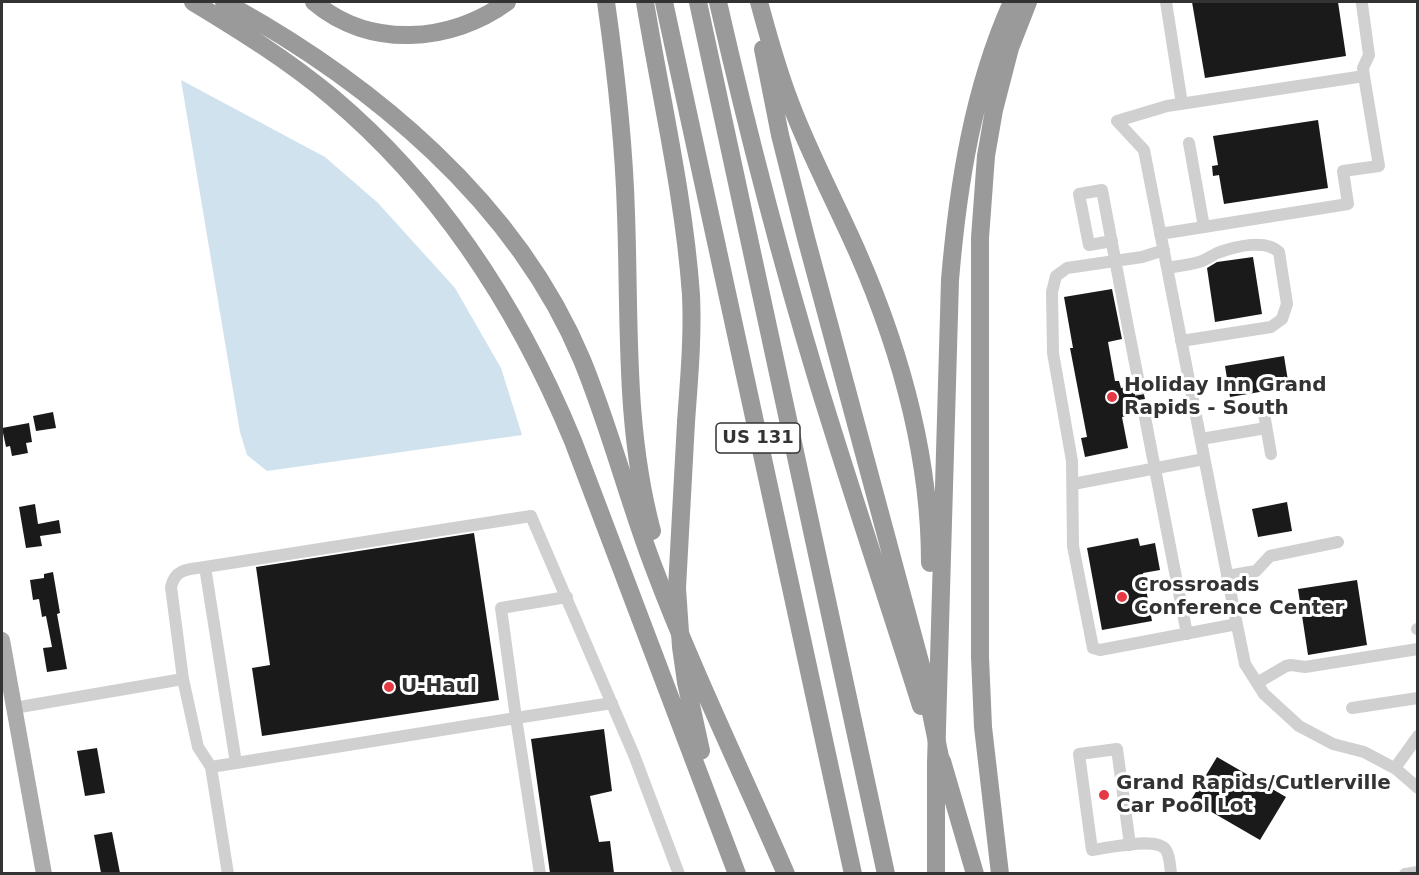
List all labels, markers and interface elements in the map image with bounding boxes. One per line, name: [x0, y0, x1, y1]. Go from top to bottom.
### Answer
place label: Holiday Inn Grand Rapids - South: [1124, 374, 1327, 421]
marker: Holiday Inn Grand Rapids - South: [1105, 390, 1119, 404]
road number: US 131: [716, 423, 800, 453]
place label: Crossroads Conference Center: [1134, 574, 1344, 621]
marker: Crossroads Conference Center: [1115, 590, 1129, 604]
place label: U-Haul: [401, 675, 477, 699]
marker: U-Haul: [382, 680, 396, 694]
place label: Grand Rapids/Cutlerville Car Pool Lot: [1116, 772, 1391, 819]
marker: Grand Rapids/Cutlerville Car Pool Lot: [1097, 788, 1111, 802]

